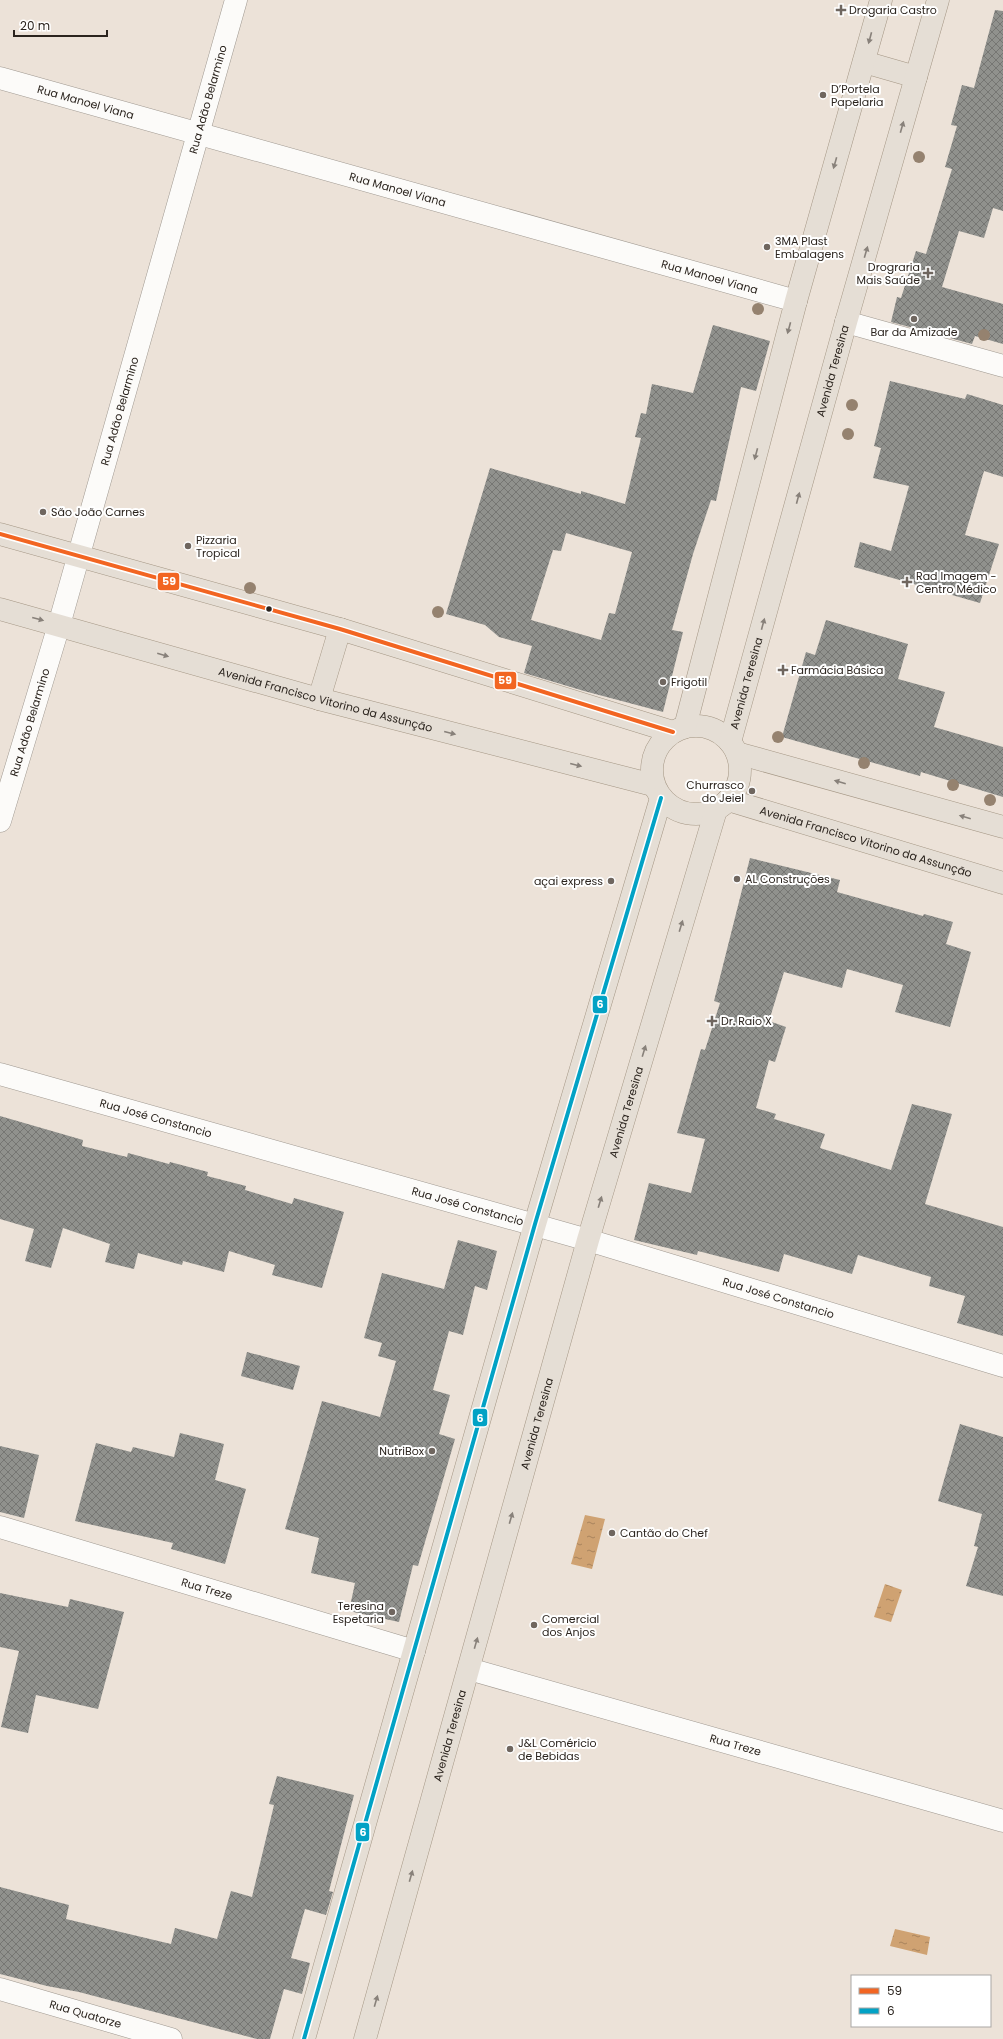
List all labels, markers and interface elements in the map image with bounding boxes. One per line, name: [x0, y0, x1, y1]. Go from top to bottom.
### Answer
place label: Drogaria Castro: [849, 2, 937, 18]
marker: Drogaria Castro: [836, 5, 846, 15]
scale bar: [14, 12, 107, 38]
text: 20 m: [20, 17, 50, 34]
one-way arrow: [867, 31, 873, 44]
street label: Rua Adão Belarmino: [185, 43, 231, 156]
street label: Rua Manoel Viana: [36, 81, 136, 123]
place label: D’Portela Papelaria: [831, 81, 883, 110]
marker: D’Portela Papelaria: [818, 90, 828, 100]
one-way arrow: [899, 120, 905, 132]
one-way arrow: [832, 157, 838, 169]
street label: Rua Manoel Viana: [348, 168, 448, 211]
place label: 3MA Plast Embalagens: [775, 233, 844, 262]
marker: 3MA Plast Embalagens: [762, 242, 772, 252]
one-way arrow: [863, 245, 869, 257]
street label: Rua Manoel Viana: [660, 256, 760, 298]
place label: Drograria Mais Saúde: [857, 259, 920, 288]
marker: Drograria Mais Saúde: [923, 268, 933, 278]
marker: Bar da Amizade: [909, 314, 919, 324]
one-way arrow: [785, 322, 791, 334]
street label: Avenida Teresina: [812, 323, 853, 419]
place label: Bar da Amizade: [870, 324, 958, 340]
street label: Rua Adão Belarmino: [97, 355, 143, 467]
one-way arrow: [753, 448, 759, 460]
one-way arrow: [795, 492, 801, 505]
place label: São João Carnes: [51, 504, 145, 520]
marker: São João Carnes: [38, 507, 48, 517]
place label: Pizzaria Tropical: [196, 532, 240, 561]
marker: Pizzaria Tropical: [183, 541, 193, 551]
place label: Rad Imagem - Centro Médico: [916, 568, 997, 597]
line badge: 59: [157, 572, 180, 591]
text: 59: [162, 573, 176, 589]
marker: Rad Imagem - Centro Médico: [901, 576, 913, 588]
unlabelled marker: [264, 604, 274, 614]
one-way arrow: [32, 616, 44, 622]
one-way arrow: [760, 617, 766, 629]
street label: Avenida Teresina: [726, 635, 767, 731]
one-way arrow: [156, 652, 169, 658]
place label: Farmácia Básica: [791, 662, 883, 678]
street label: Avenida Francisco Vitorino da Assunção: [217, 663, 434, 736]
marker: Farmácia Básica: [778, 665, 788, 675]
street label: Rua Adão Belarmino: [6, 666, 54, 778]
line badge: 59: [494, 671, 517, 690]
text: 59: [498, 672, 512, 688]
place label: Frigotil: [671, 674, 707, 690]
marker: Frigotil: [658, 677, 668, 687]
one-way arrow: [444, 730, 457, 736]
one-way arrow: [570, 762, 582, 768]
place label: Churrasco do Jeiel: [686, 777, 744, 806]
one-way arrow: [834, 779, 846, 785]
marker: Churrasco do Jeiel: [747, 786, 757, 796]
street label: Avenida Francisco Vitorino da Assunção: [758, 802, 974, 881]
one-way arrow: [959, 814, 971, 820]
place label: AL Construções: [745, 871, 830, 887]
place label: açai express: [534, 873, 603, 889]
marker: AL Construções: [732, 874, 742, 884]
marker: açai express: [606, 876, 616, 886]
one-way arrow: [678, 920, 684, 932]
line badge: 6: [592, 995, 608, 1014]
text: 6: [596, 996, 604, 1012]
place label: Dr. Raio X: [721, 1013, 772, 1029]
marker: Dr. Raio X: [706, 1015, 718, 1027]
one-way arrow: [641, 1045, 647, 1057]
street label: Avenida Teresina: [605, 1064, 647, 1160]
street label: Rua José Constancio: [98, 1095, 214, 1141]
street label: Rua José Constancio: [410, 1183, 526, 1229]
one-way arrow: [597, 1196, 603, 1208]
street label: Rua José Constancio: [721, 1273, 836, 1322]
street label: Avenida Teresina: [516, 1376, 557, 1471]
line badge: 6: [472, 1408, 488, 1427]
text: 6: [476, 1410, 484, 1426]
place label: NutriBox: [379, 1443, 425, 1459]
marker: NutriBox: [427, 1446, 437, 1456]
one-way arrow: [508, 1512, 514, 1524]
place label: Cantão do Chef: [620, 1525, 708, 1541]
marker: Cantão do Chef: [607, 1528, 617, 1538]
street label: Rua Treze: [179, 1574, 235, 1604]
place label: Teresina Espetaria: [333, 1598, 384, 1627]
marker: Teresina Espetaria: [387, 1607, 397, 1617]
place label: Comercial dos Anjos: [542, 1611, 599, 1640]
marker: Comercial dos Anjos: [529, 1620, 539, 1630]
one-way arrow: [473, 1637, 479, 1649]
street label: Avenida Teresina: [429, 1688, 470, 1783]
street label: Rua Treze: [708, 1730, 763, 1760]
place label: J&L Coméricio de Bebidas: [518, 1735, 597, 1764]
marker: J&L Coméricio de Bebidas: [505, 1744, 515, 1754]
line badge: 6: [355, 1822, 370, 1842]
text: 6: [359, 1824, 367, 1840]
one-way arrow: [408, 1870, 414, 1882]
legend: [851, 1975, 991, 2027]
text: 59: [887, 1982, 902, 1999]
one-way arrow: [373, 1995, 379, 2007]
street label: Rua Quatorze: [48, 1996, 123, 2032]
text: 6: [887, 2002, 895, 2019]

